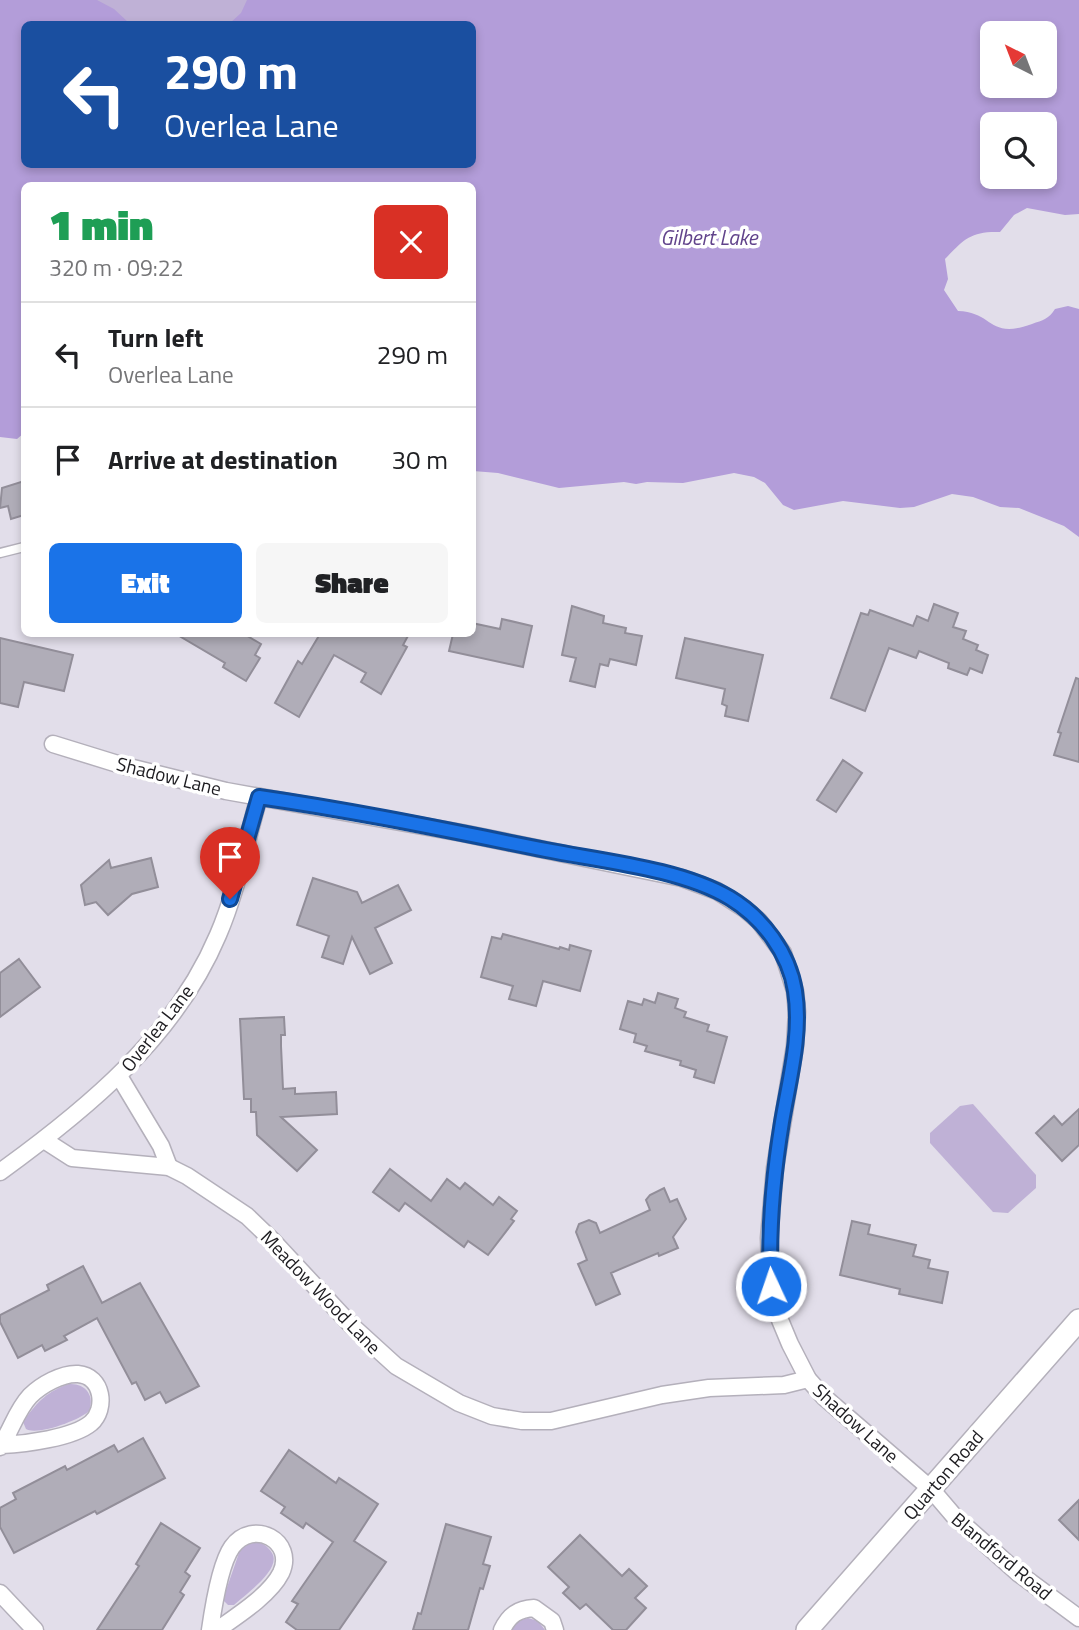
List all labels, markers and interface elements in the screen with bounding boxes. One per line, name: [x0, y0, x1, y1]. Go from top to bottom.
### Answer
north arrow: [980, 21, 1057, 98]
map controls: [980, 21, 1057, 189]
text: 290 m: [164, 33, 298, 108]
icon: left: [49, 49, 140, 140]
text: Overlea Lane: [164, 101, 339, 149]
button: search: [980, 112, 1057, 189]
text: 1 min: [49, 192, 153, 256]
button: close: [374, 205, 448, 279]
water label: Gilbert Lake: [660, 221, 759, 253]
text: 320 m · 09:22: [49, 250, 184, 285]
text: Turn left: [108, 318, 203, 357]
text: 290 m: [377, 335, 448, 374]
icon: left: [49, 336, 87, 374]
text: Overlea Lane: [108, 357, 234, 392]
text: Arrive at destination: [108, 440, 338, 479]
text: 30 m: [391, 440, 448, 479]
icon: arrive: [49, 441, 87, 479]
button: Exit: [49, 543, 242, 623]
button: Share: [256, 543, 448, 623]
street label: Shadow Lane: [114, 748, 225, 803]
pin: [200, 827, 260, 899]
icon: arrive: [211, 838, 249, 876]
street label: Overlea Lane: [113, 978, 200, 1078]
street label: Meadow Wood Lane: [254, 1223, 388, 1360]
position arrow: [734, 1249, 808, 1323]
street label: Shadow Lane: [807, 1376, 906, 1469]
street label: Quarton Road: [895, 1423, 990, 1526]
street label: Blandford Road: [946, 1505, 1059, 1606]

